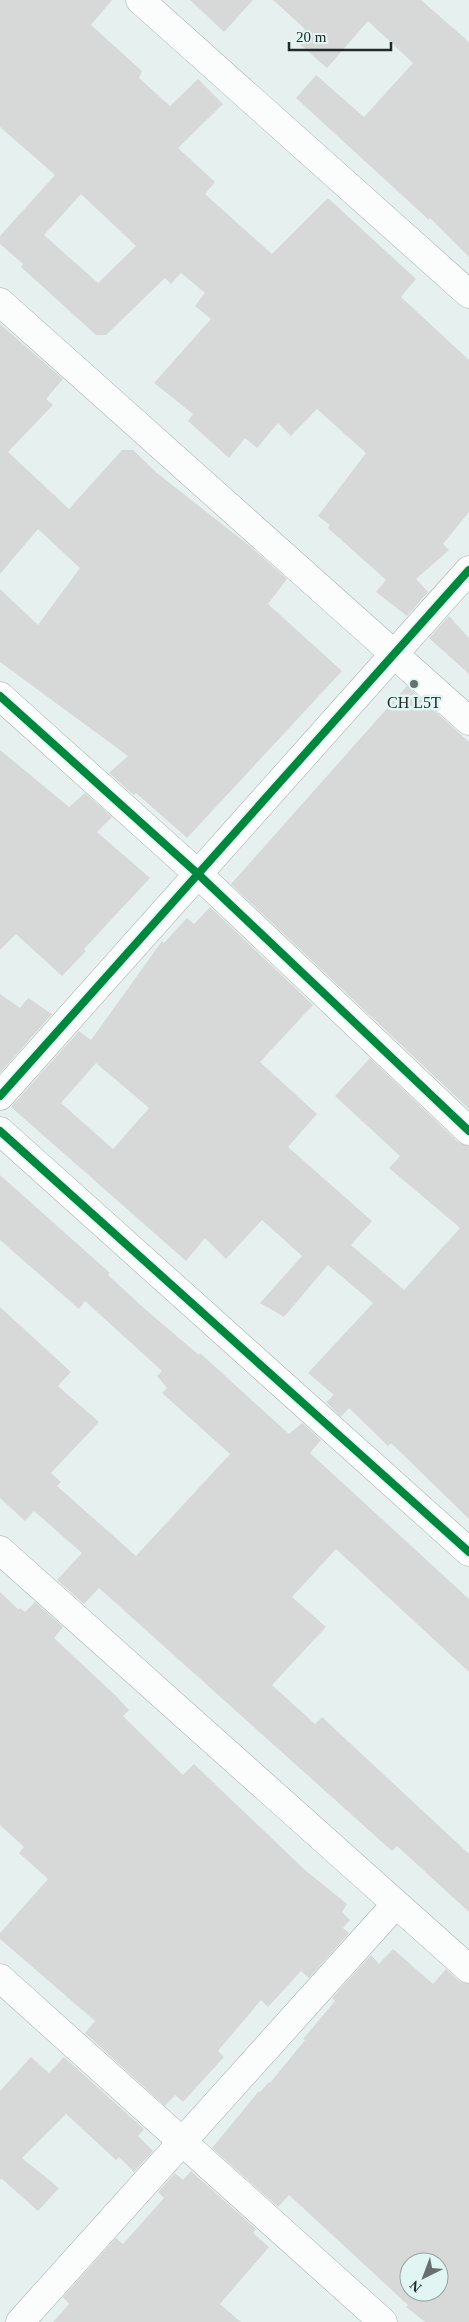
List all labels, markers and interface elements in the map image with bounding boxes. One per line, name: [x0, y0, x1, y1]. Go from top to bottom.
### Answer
scale bar: [289, 20, 392, 52]
text: 20 m: [296, 29, 327, 45]
marker: CH L5T: [408, 678, 420, 690]
place label: CH L5T: [387, 694, 441, 711]
north arrow: [399, 2252, 449, 2302]
text: N: [407, 2277, 424, 2295]

